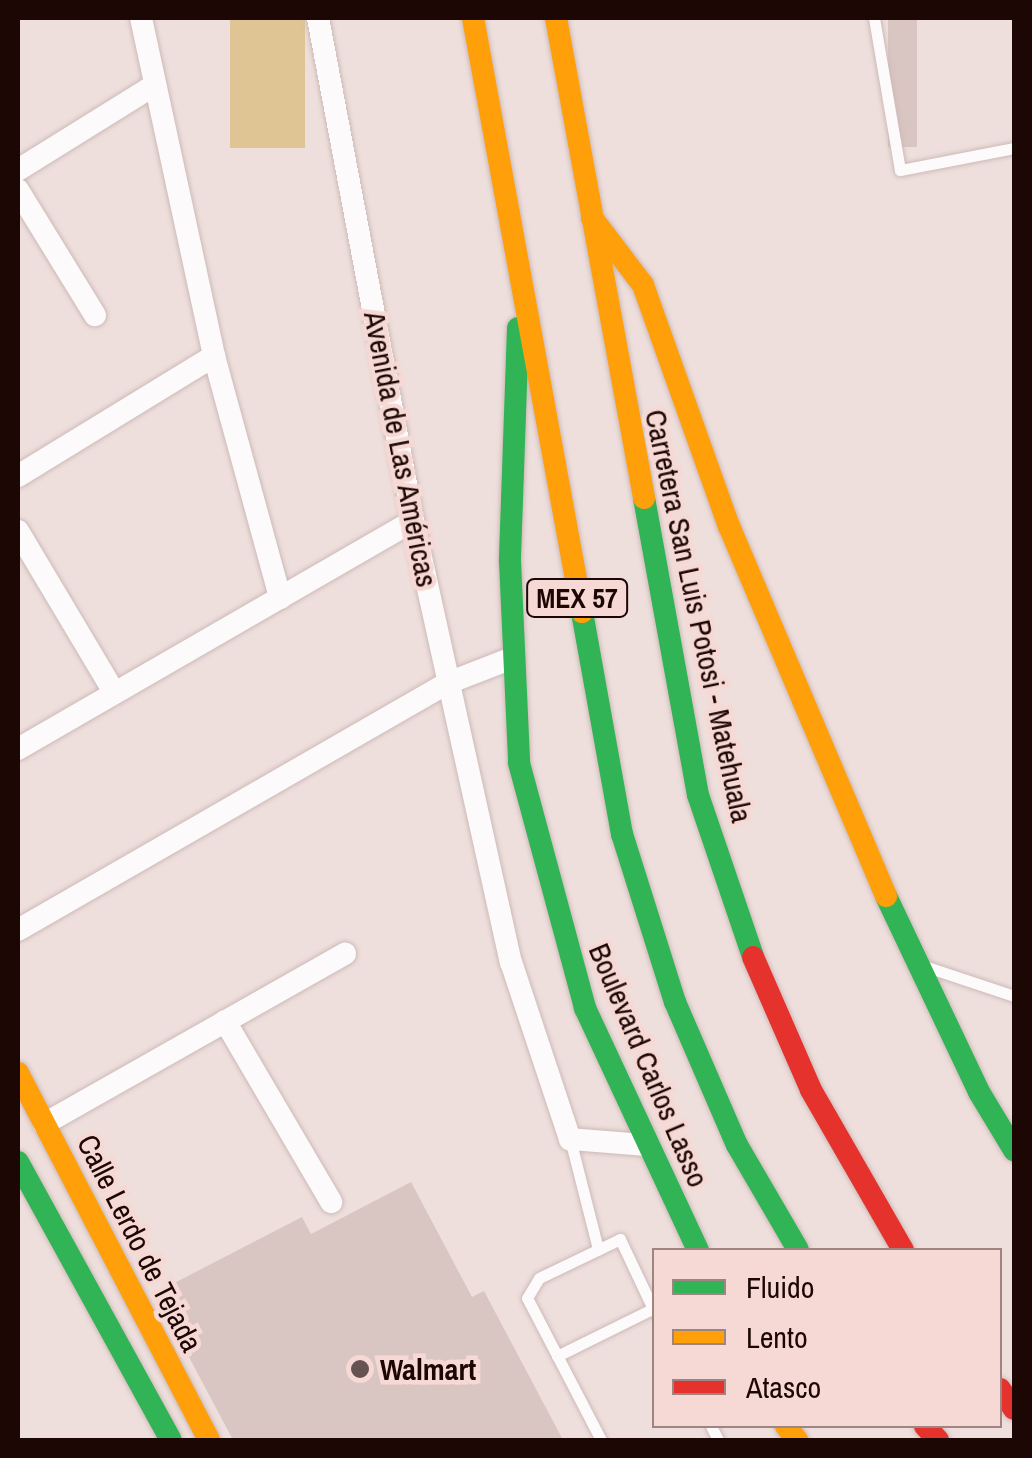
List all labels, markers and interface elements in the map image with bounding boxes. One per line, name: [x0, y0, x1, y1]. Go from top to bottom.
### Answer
street label: Avenida de Las Américas: [356, 308, 446, 590]
street label: Carretera San Luis Potosi - Matehuala: [638, 406, 760, 826]
road number: MEX 57: [524, 575, 630, 621]
street label: Boulevard Carlos Lasso: [581, 938, 717, 1192]
street label: Calle Lerdo de Tejada: [70, 1128, 210, 1358]
legend: [652, 1248, 1002, 1428]
text: Fluido: [746, 1267, 814, 1307]
text: Lento: [746, 1317, 808, 1357]
place label: Walmart: [380, 1351, 476, 1387]
marker: Walmart: [349, 1358, 371, 1380]
text: Atasco: [746, 1367, 821, 1407]

